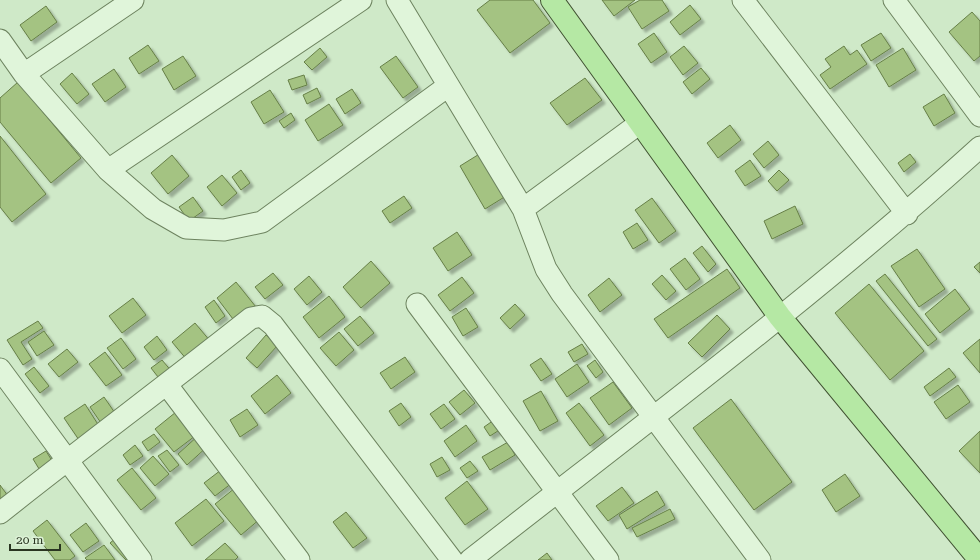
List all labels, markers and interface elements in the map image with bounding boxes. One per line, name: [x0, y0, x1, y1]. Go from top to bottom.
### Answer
scale bar: [10, 526, 60, 552]
text: 20 m: [16, 533, 43, 547]

